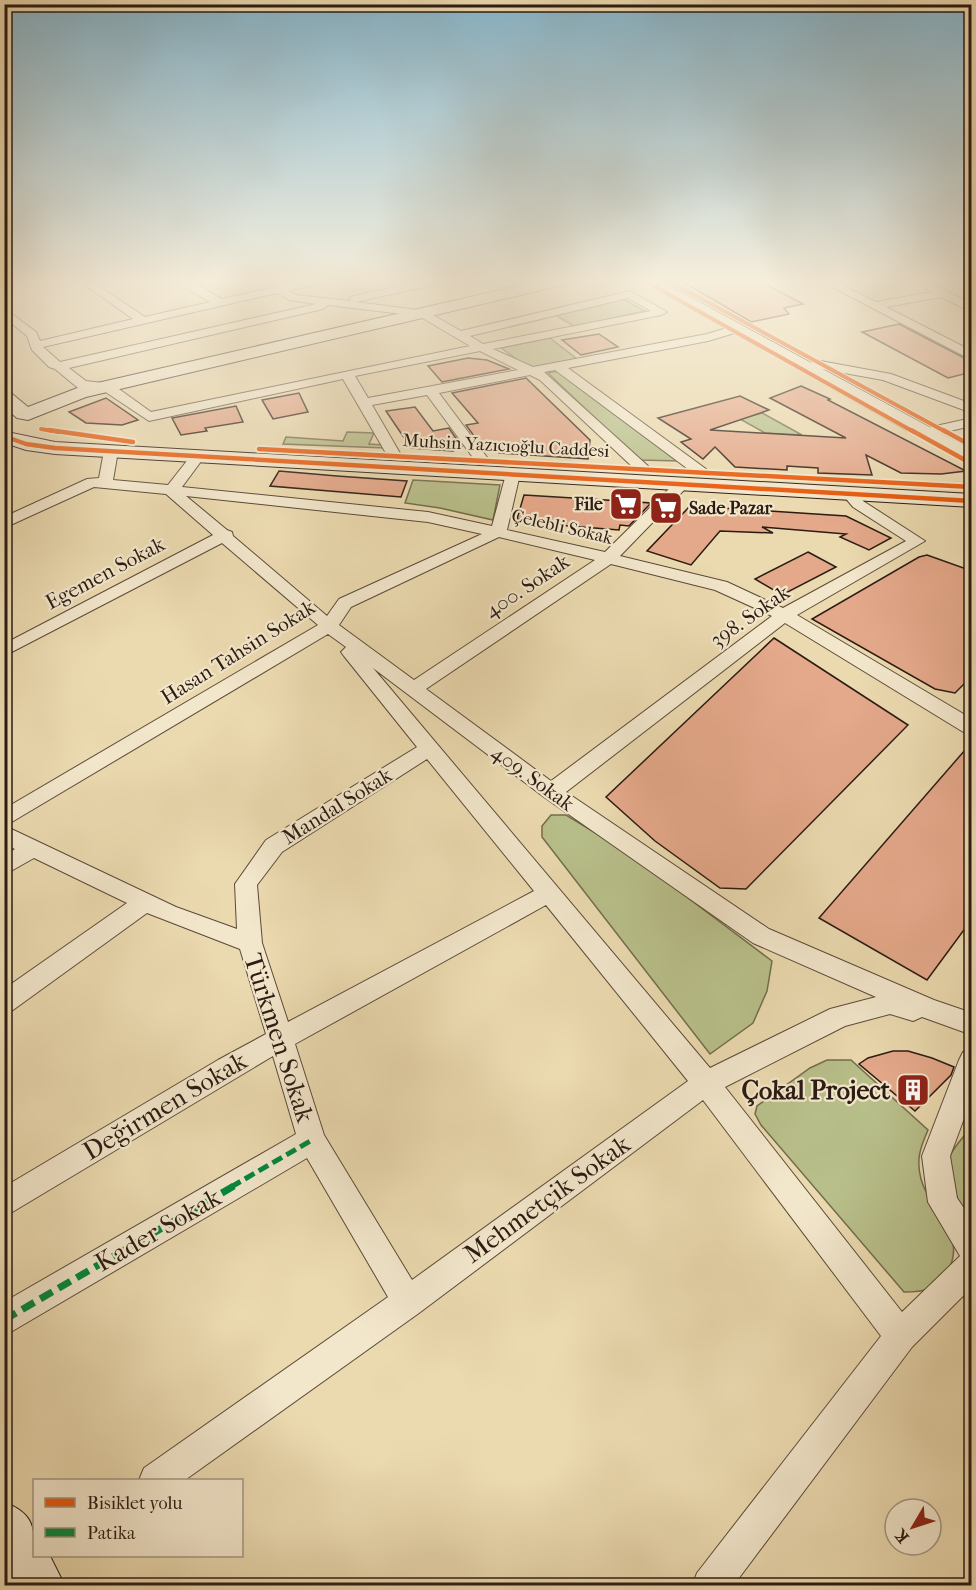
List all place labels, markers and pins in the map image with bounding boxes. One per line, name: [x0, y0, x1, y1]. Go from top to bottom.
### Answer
supermarket icon: File: [608, 486, 644, 522]
supermarket icon: Sade Pazar: [648, 490, 684, 526]
place label: File: [573, 494, 603, 515]
place label: Sade Pazar: [689, 498, 772, 519]
building icon: Çokal Project: [895, 1072, 931, 1108]
place label: Çokal Project: [742, 1075, 891, 1107]

